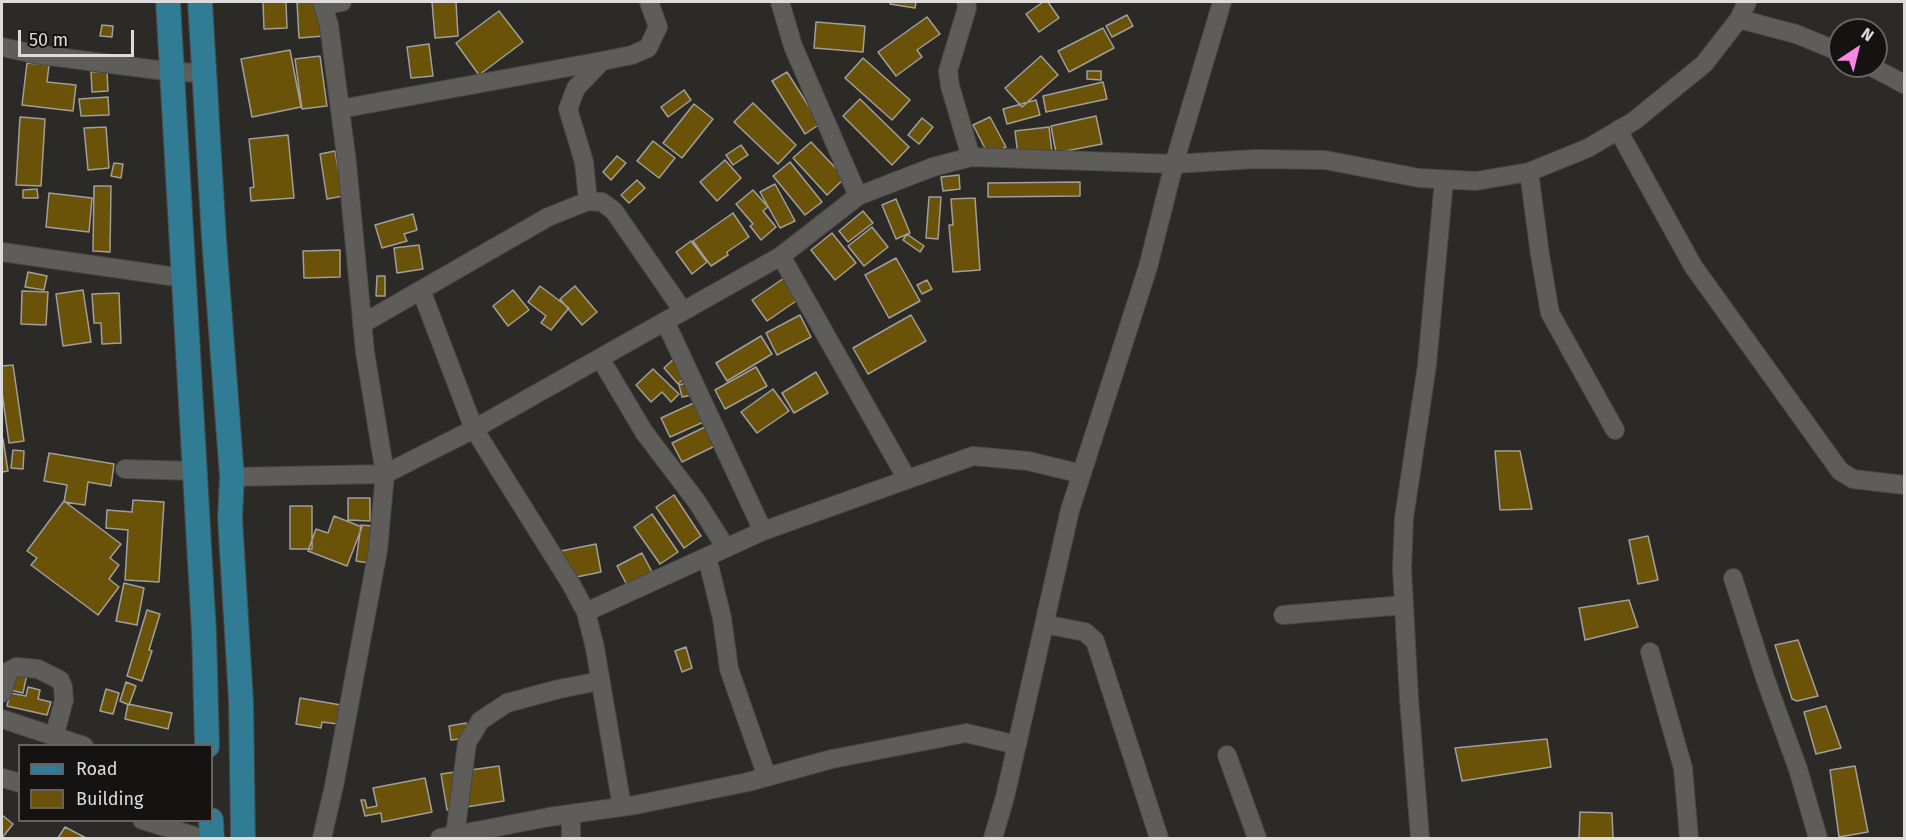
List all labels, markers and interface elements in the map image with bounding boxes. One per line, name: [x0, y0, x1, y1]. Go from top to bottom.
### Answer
scale bar: [21, 18, 136, 56]
north arrow: [1828, 18, 1888, 78]
text: N: [1858, 24, 1877, 45]
text: 50 m: [29, 29, 68, 51]
legend: [18, 744, 213, 822]
text: Road: [76, 758, 118, 780]
text: Building: [76, 788, 143, 810]

